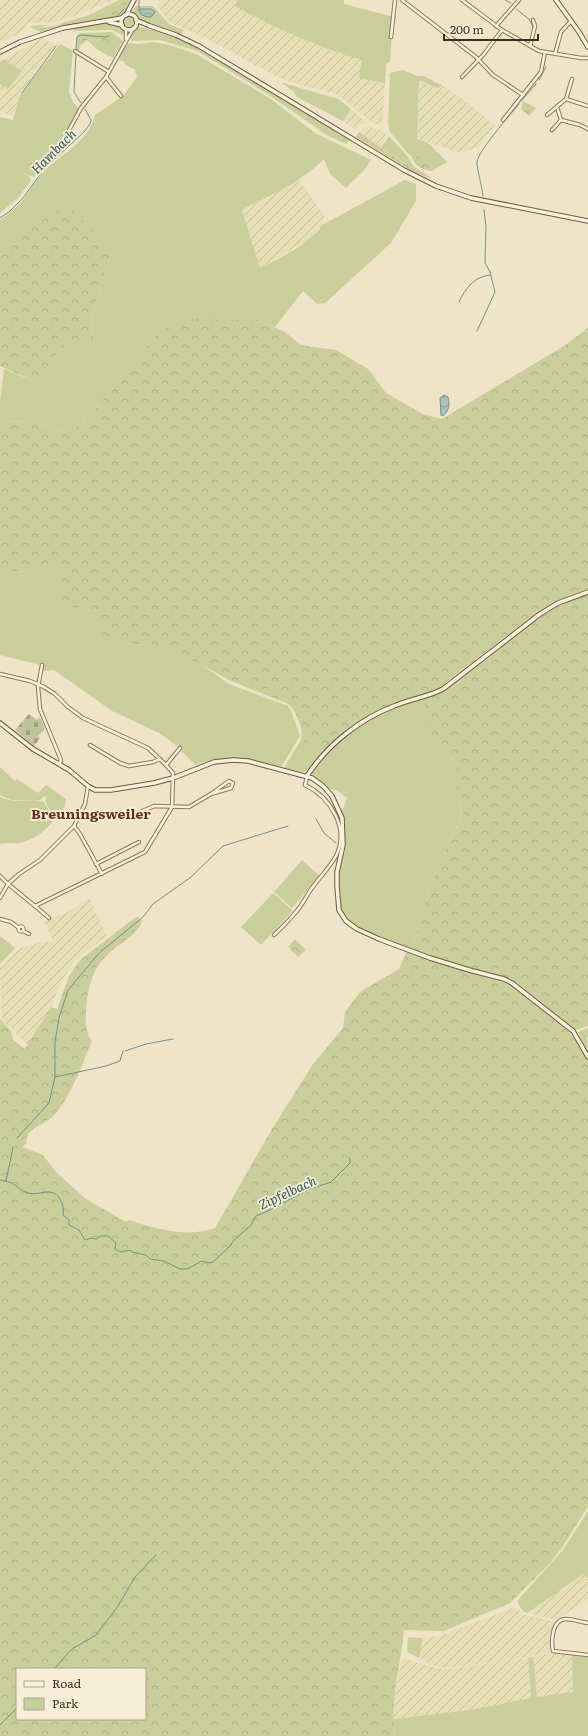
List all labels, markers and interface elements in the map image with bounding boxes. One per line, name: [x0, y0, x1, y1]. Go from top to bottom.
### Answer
scale bar: [444, 16, 538, 42]
text: 200 m: [450, 20, 484, 38]
water label: Hambach: [26, 124, 80, 178]
district label: Breuningsweiler: [31, 803, 151, 823]
water label: Zipfelbach: [255, 1170, 319, 1214]
legend: [16, 1668, 146, 1720]
text: Road: [52, 1674, 82, 1692]
text: Park: [52, 1694, 79, 1712]

